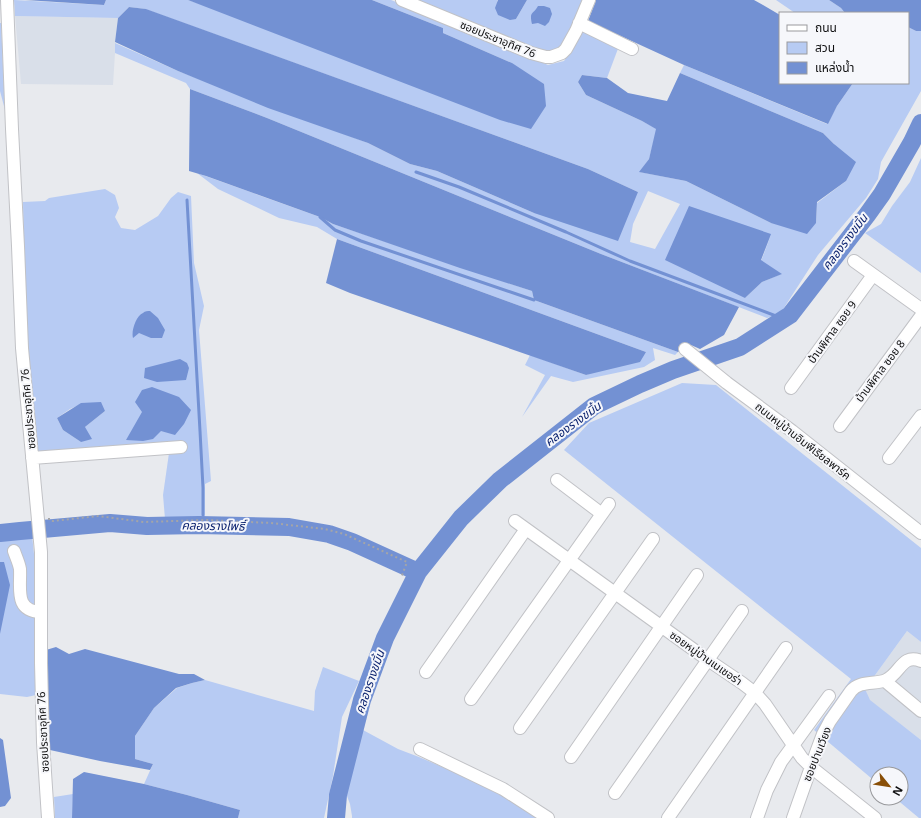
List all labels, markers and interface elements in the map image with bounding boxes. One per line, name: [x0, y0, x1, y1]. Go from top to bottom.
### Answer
legend: [779, 12, 909, 84]
street label: ซอยประชาอุทิศ 76: [458, 16, 538, 61]
text: ถนน: [815, 19, 837, 36]
text: สวน: [815, 39, 835, 56]
text: แหล่งน้ำ: [815, 59, 854, 76]
water label: คลองรางขมิ้น: [818, 210, 872, 273]
street label: บ้านพิศาล ซอย 9: [804, 297, 859, 366]
street label: บ้านพิศาล ซอย 8: [851, 337, 908, 405]
street label: ซอยประชาอุทิศ 76: [17, 368, 38, 450]
water label: คลองรางขมิ้น: [541, 397, 605, 450]
street label: ถนนหมู่บ้านอิมพีเรียลพาร์ค: [752, 399, 854, 483]
water label: คลองรางโพธิ์: [181, 516, 248, 535]
street label: ซอยหมู่บ้านเนเชอร่า: [667, 627, 746, 688]
water label: คลองรางขมิ้น: [351, 647, 389, 716]
street label: ซอยประชาอุทิศ 76: [33, 691, 52, 773]
street label: ซอยปานเวียง: [799, 724, 834, 783]
north arrow: [869, 766, 909, 806]
text: N: [889, 784, 907, 799]

